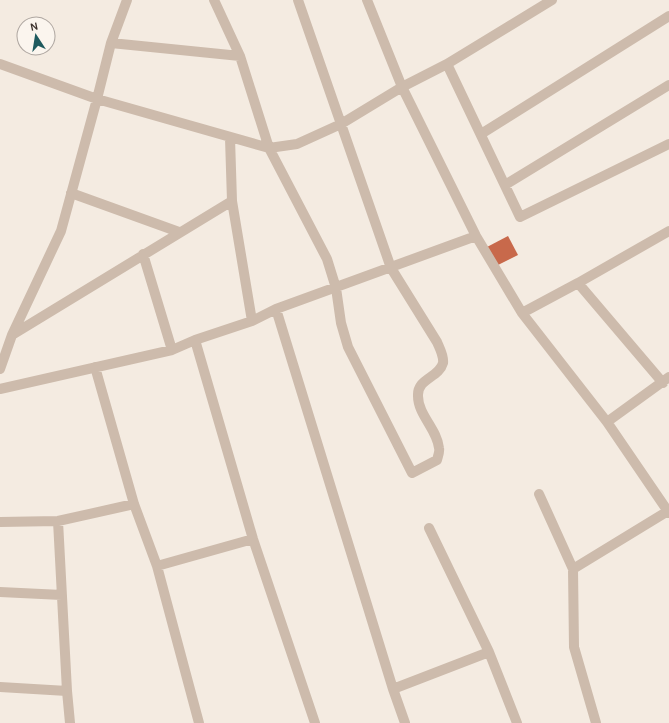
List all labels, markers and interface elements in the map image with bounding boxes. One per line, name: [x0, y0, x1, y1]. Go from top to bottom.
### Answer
north arrow: [16, 16, 56, 56]
text: N: [29, 20, 39, 34]

